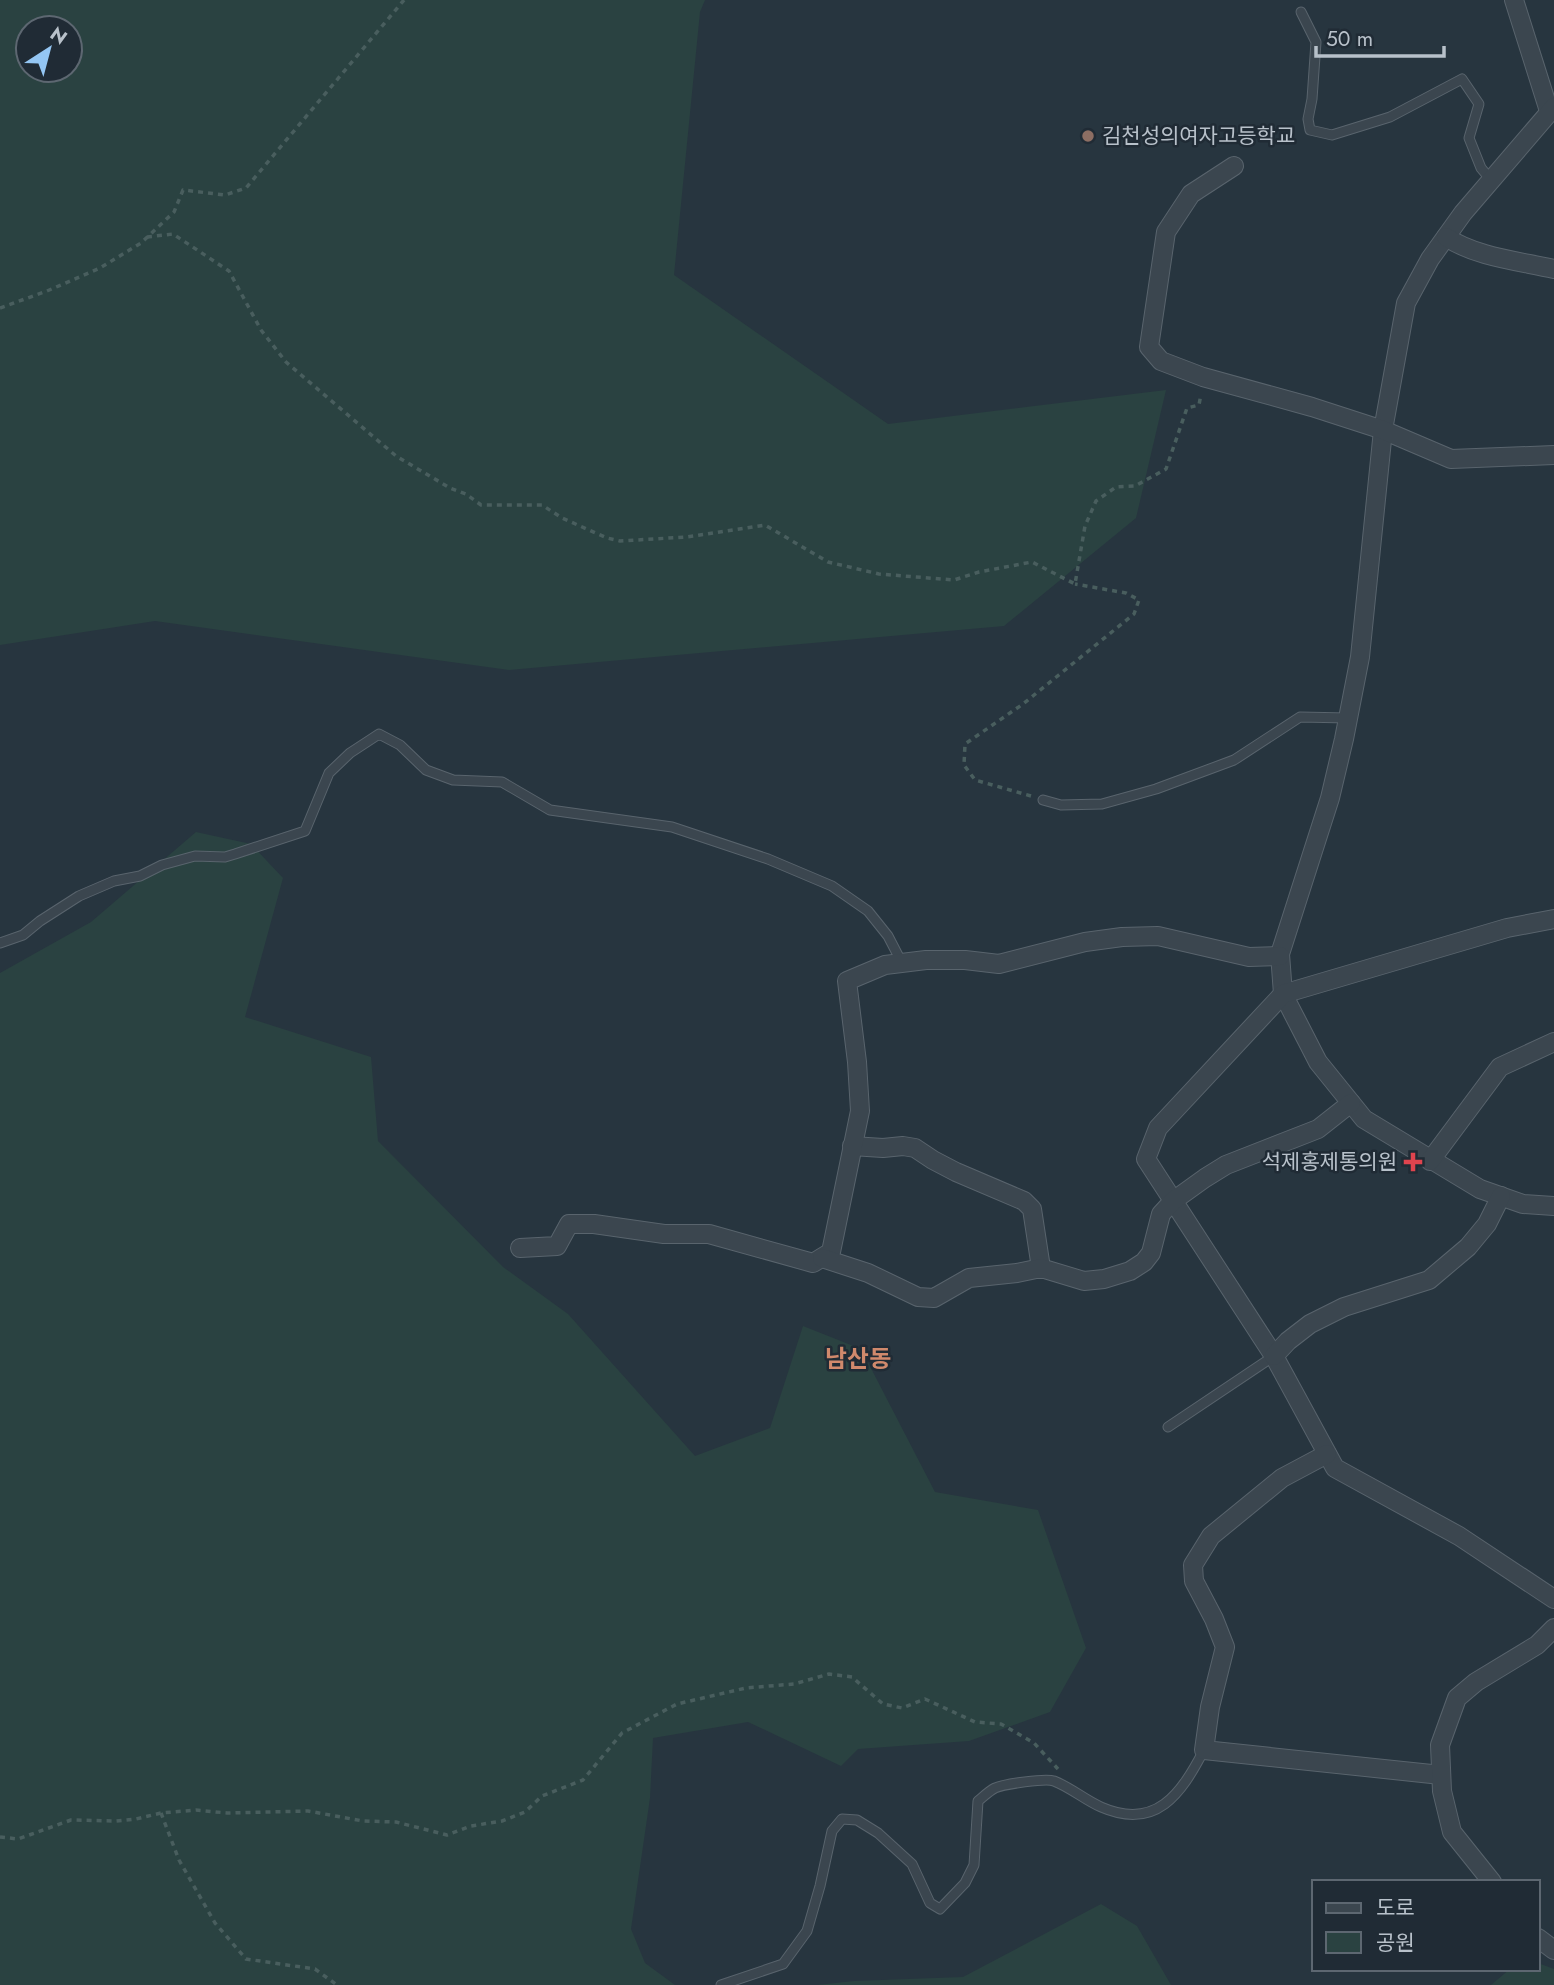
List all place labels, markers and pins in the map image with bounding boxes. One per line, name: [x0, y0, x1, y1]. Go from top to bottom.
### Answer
place label: 김천성의여자고등학교: [1102, 121, 1295, 151]
marker: 김천성의여자고등학교: [1080, 128, 1096, 144]
place label: 석제홍제통의원: [1262, 1147, 1397, 1177]
marker: 석제홍제통의원: [1403, 1152, 1423, 1172]

